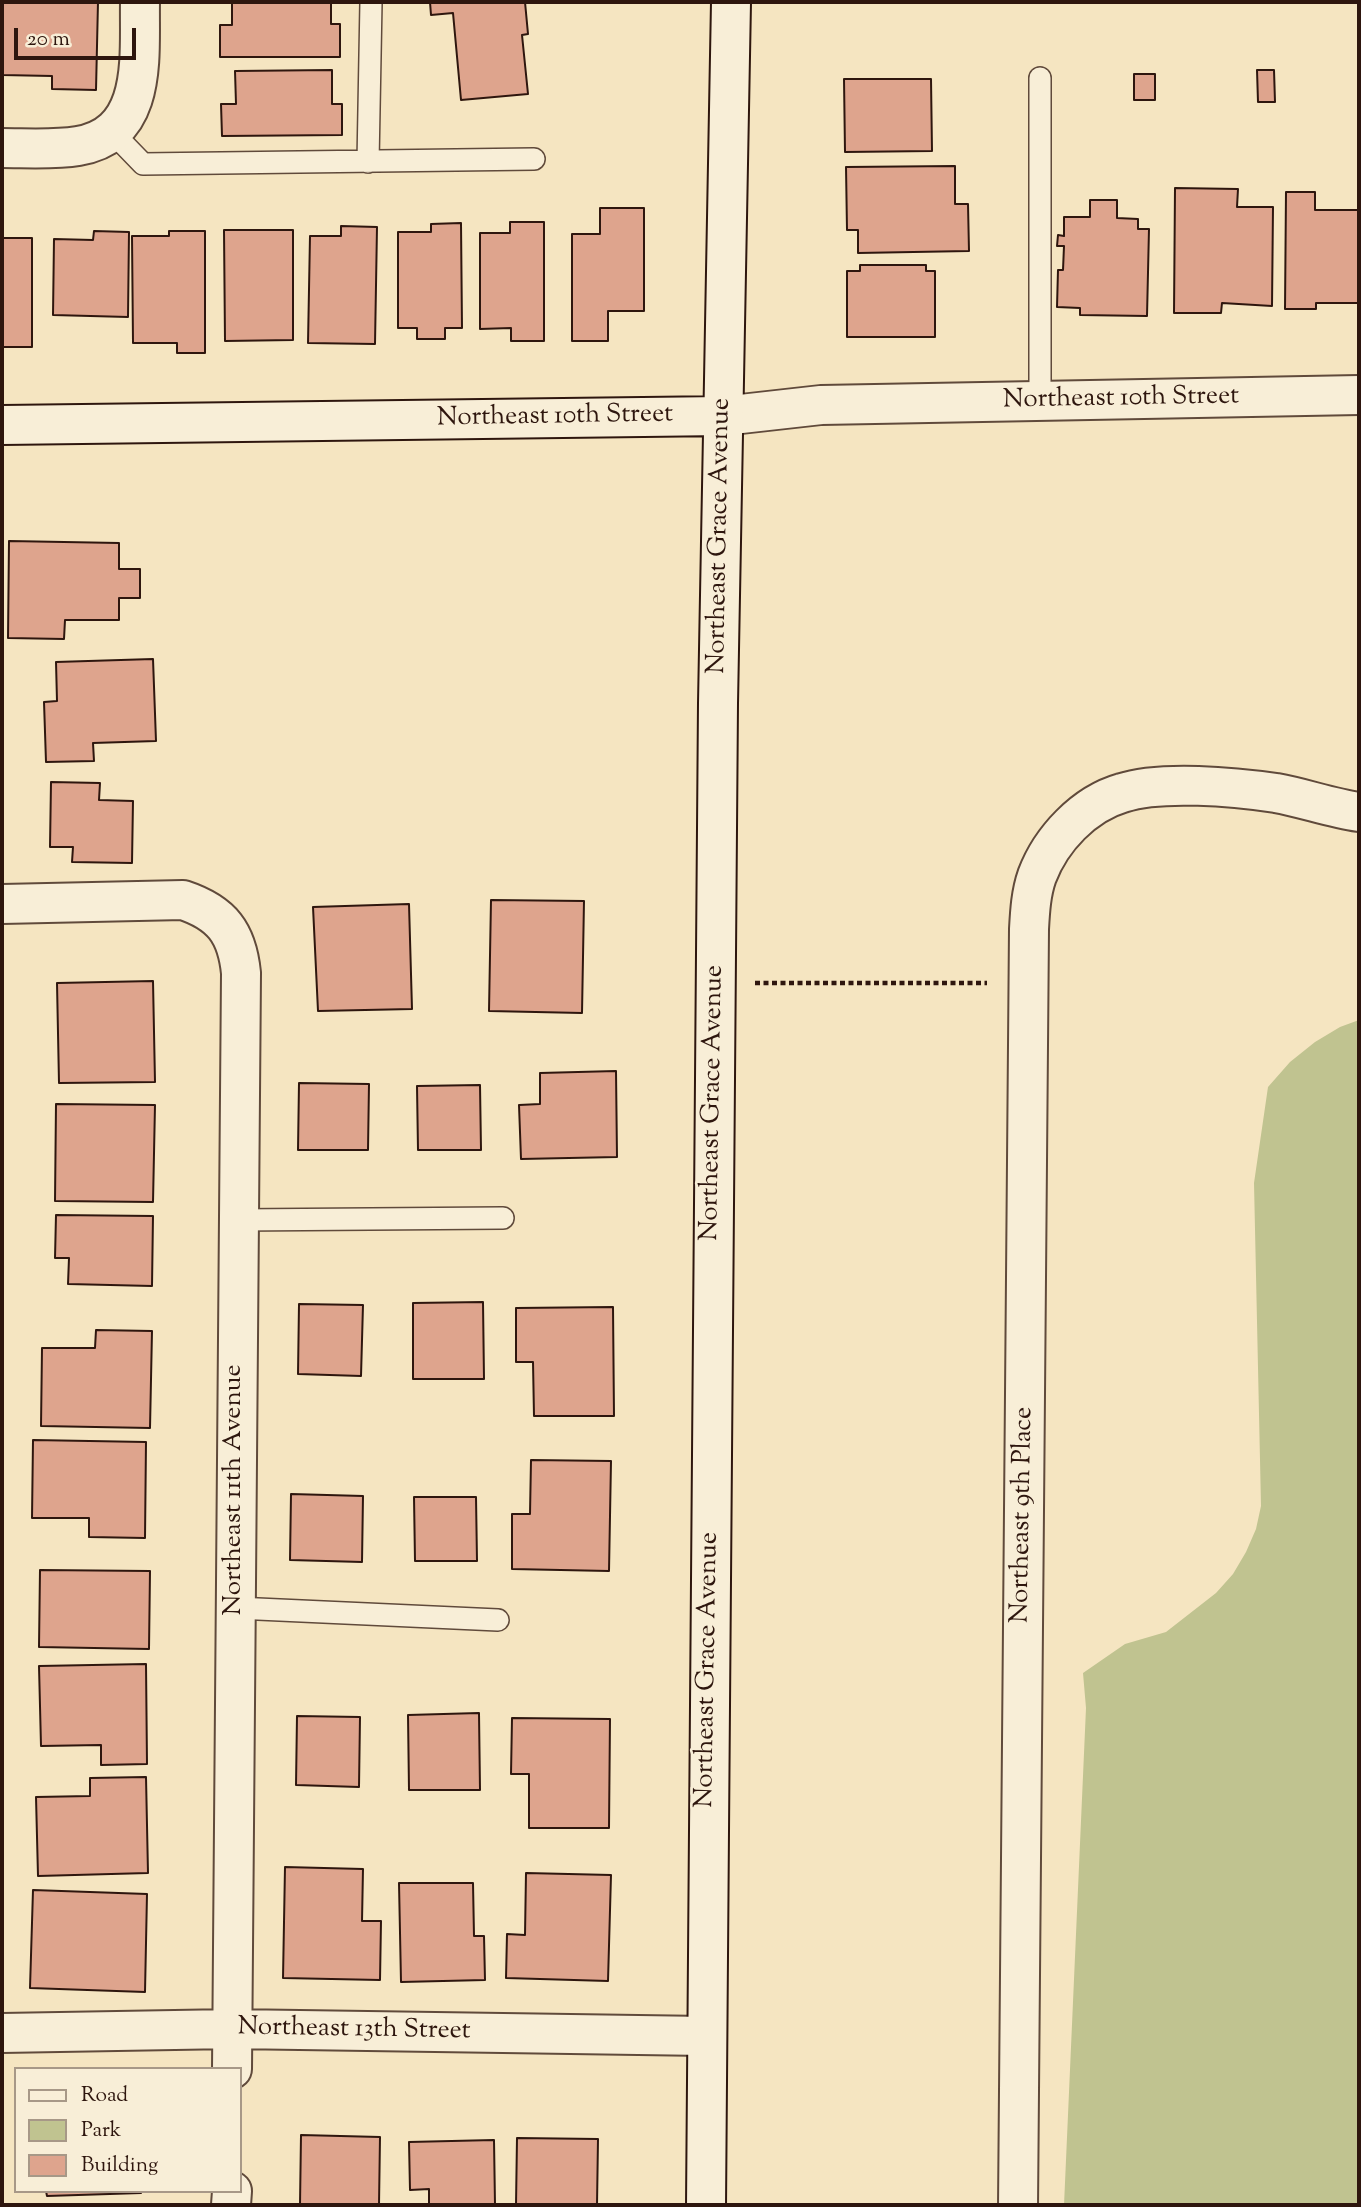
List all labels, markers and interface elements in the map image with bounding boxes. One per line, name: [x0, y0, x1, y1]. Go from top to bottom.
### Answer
scale bar: [18, 14, 140, 58]
text: 20 m: [27, 25, 70, 55]
street label: Northeast 10th Street: [1003, 382, 1239, 418]
street label: Northeast Grace Avenue: [703, 398, 739, 674]
street label: Northeast 10th Street: [437, 400, 673, 436]
street label: Northeast Grace Avenue: [696, 965, 732, 1241]
street label: Northeast 11th Avenue: [220, 1364, 252, 1616]
street label: Northeast 9th Place: [1007, 1406, 1041, 1624]
street label: Northeast Grace Avenue: [691, 1532, 727, 1808]
street label: Northeast 13th Street: [237, 2013, 471, 2049]
legend: [14, 2067, 242, 2193]
text: Road: [81, 2081, 128, 2111]
text: Park: [81, 2116, 121, 2146]
text: Building: [81, 2151, 158, 2181]

